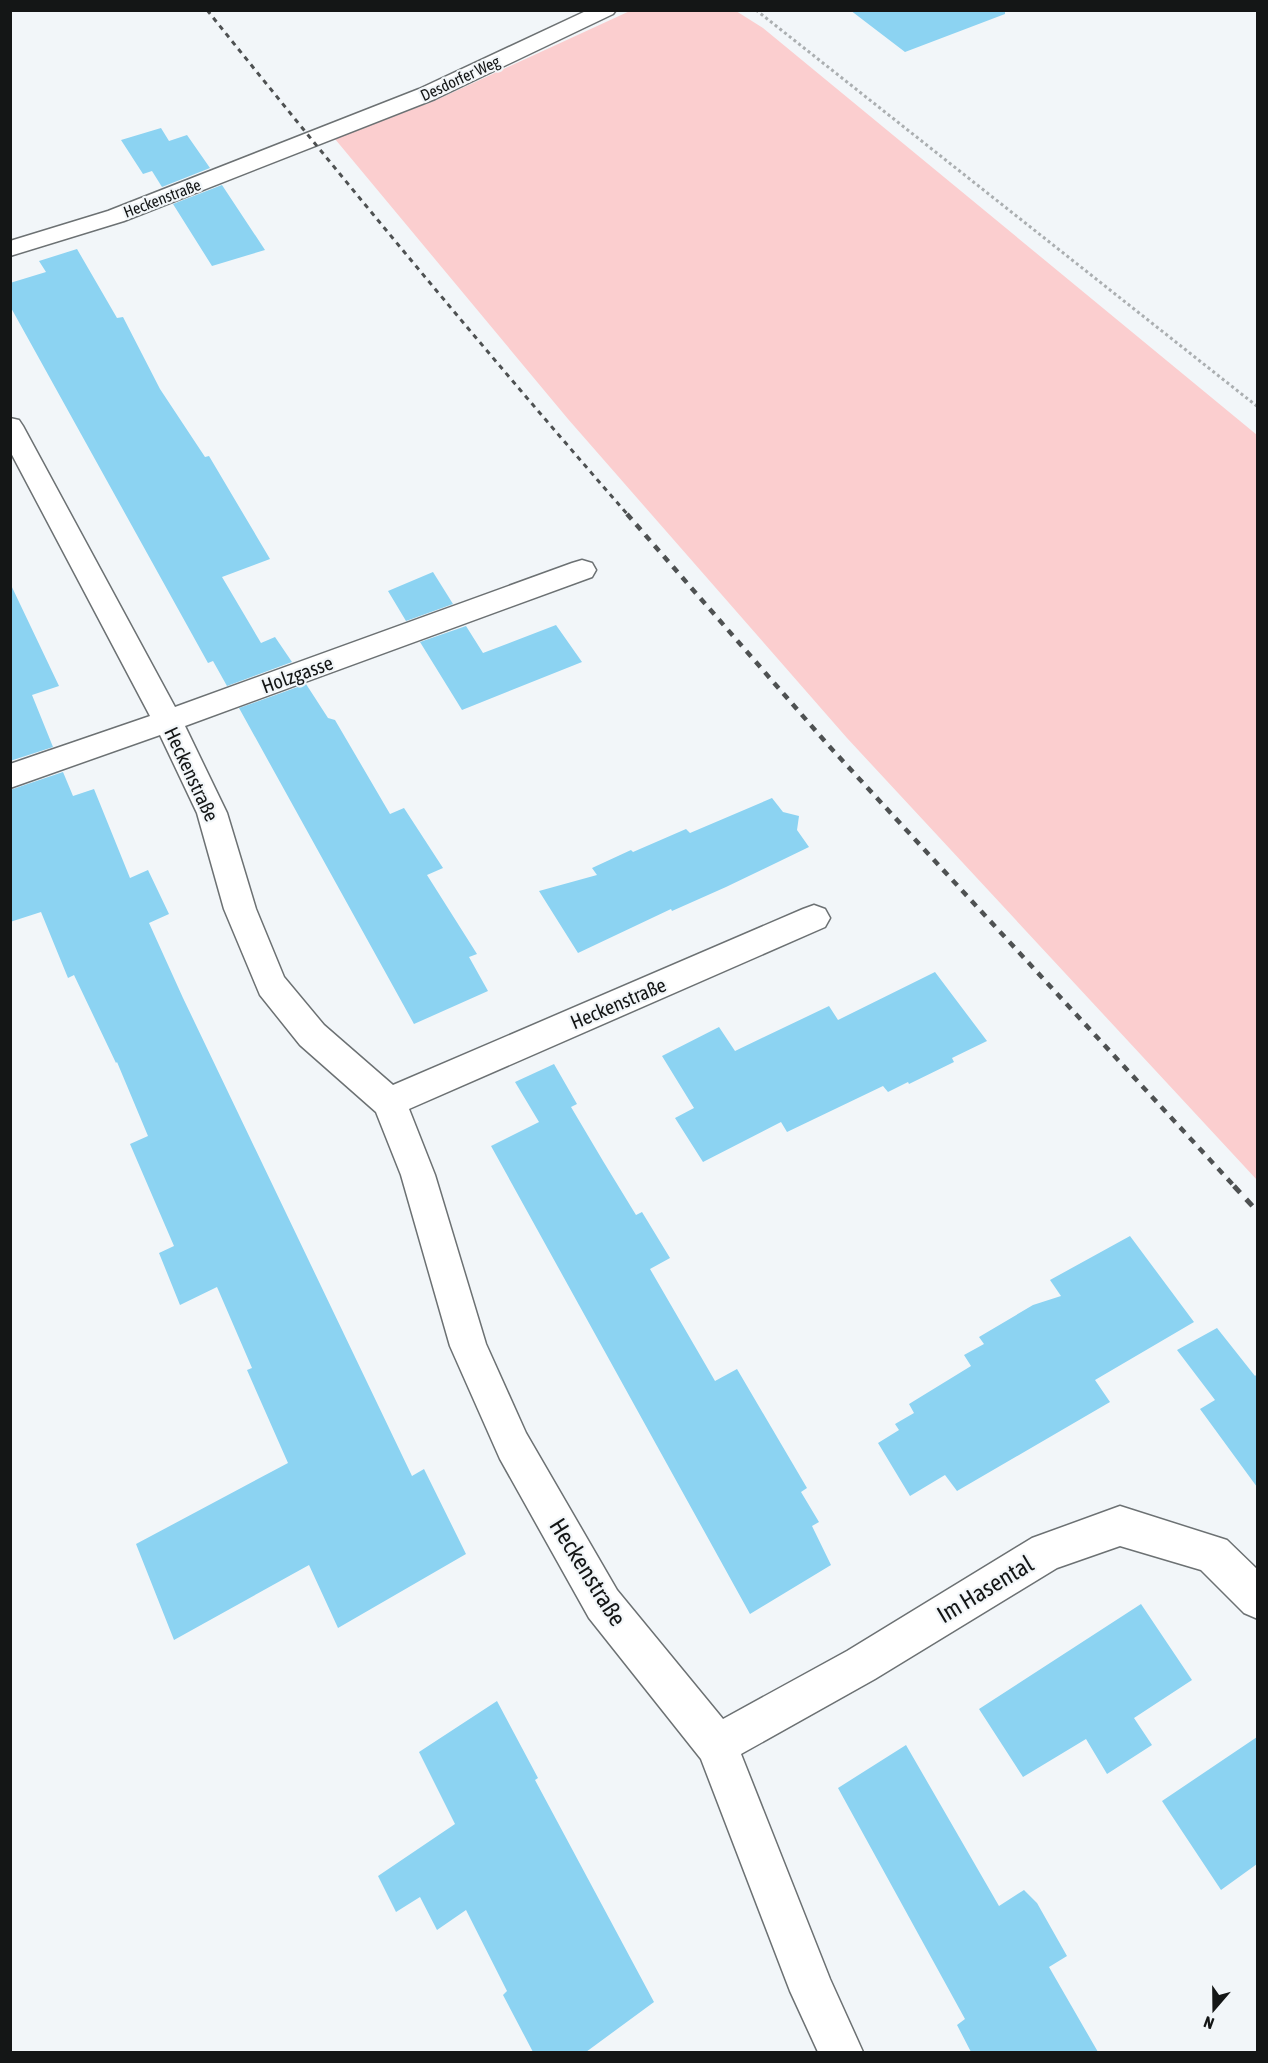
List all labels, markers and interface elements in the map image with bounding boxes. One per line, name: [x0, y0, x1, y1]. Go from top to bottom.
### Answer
street label: Desdorfer Weg: [417, 52, 503, 105]
street label: Heckenstraße: [121, 175, 203, 221]
street label: Holzgasse: [258, 650, 336, 698]
street label: Heckenstraße: [160, 723, 224, 825]
street label: Heckenstraße: [567, 973, 669, 1033]
street label: Heckenstraße: [544, 1513, 632, 1631]
street label: Im Hasental: [932, 1549, 1038, 1628]
north arrow: [1184, 1979, 1244, 2039]
text: N: [1201, 2013, 1216, 2033]

